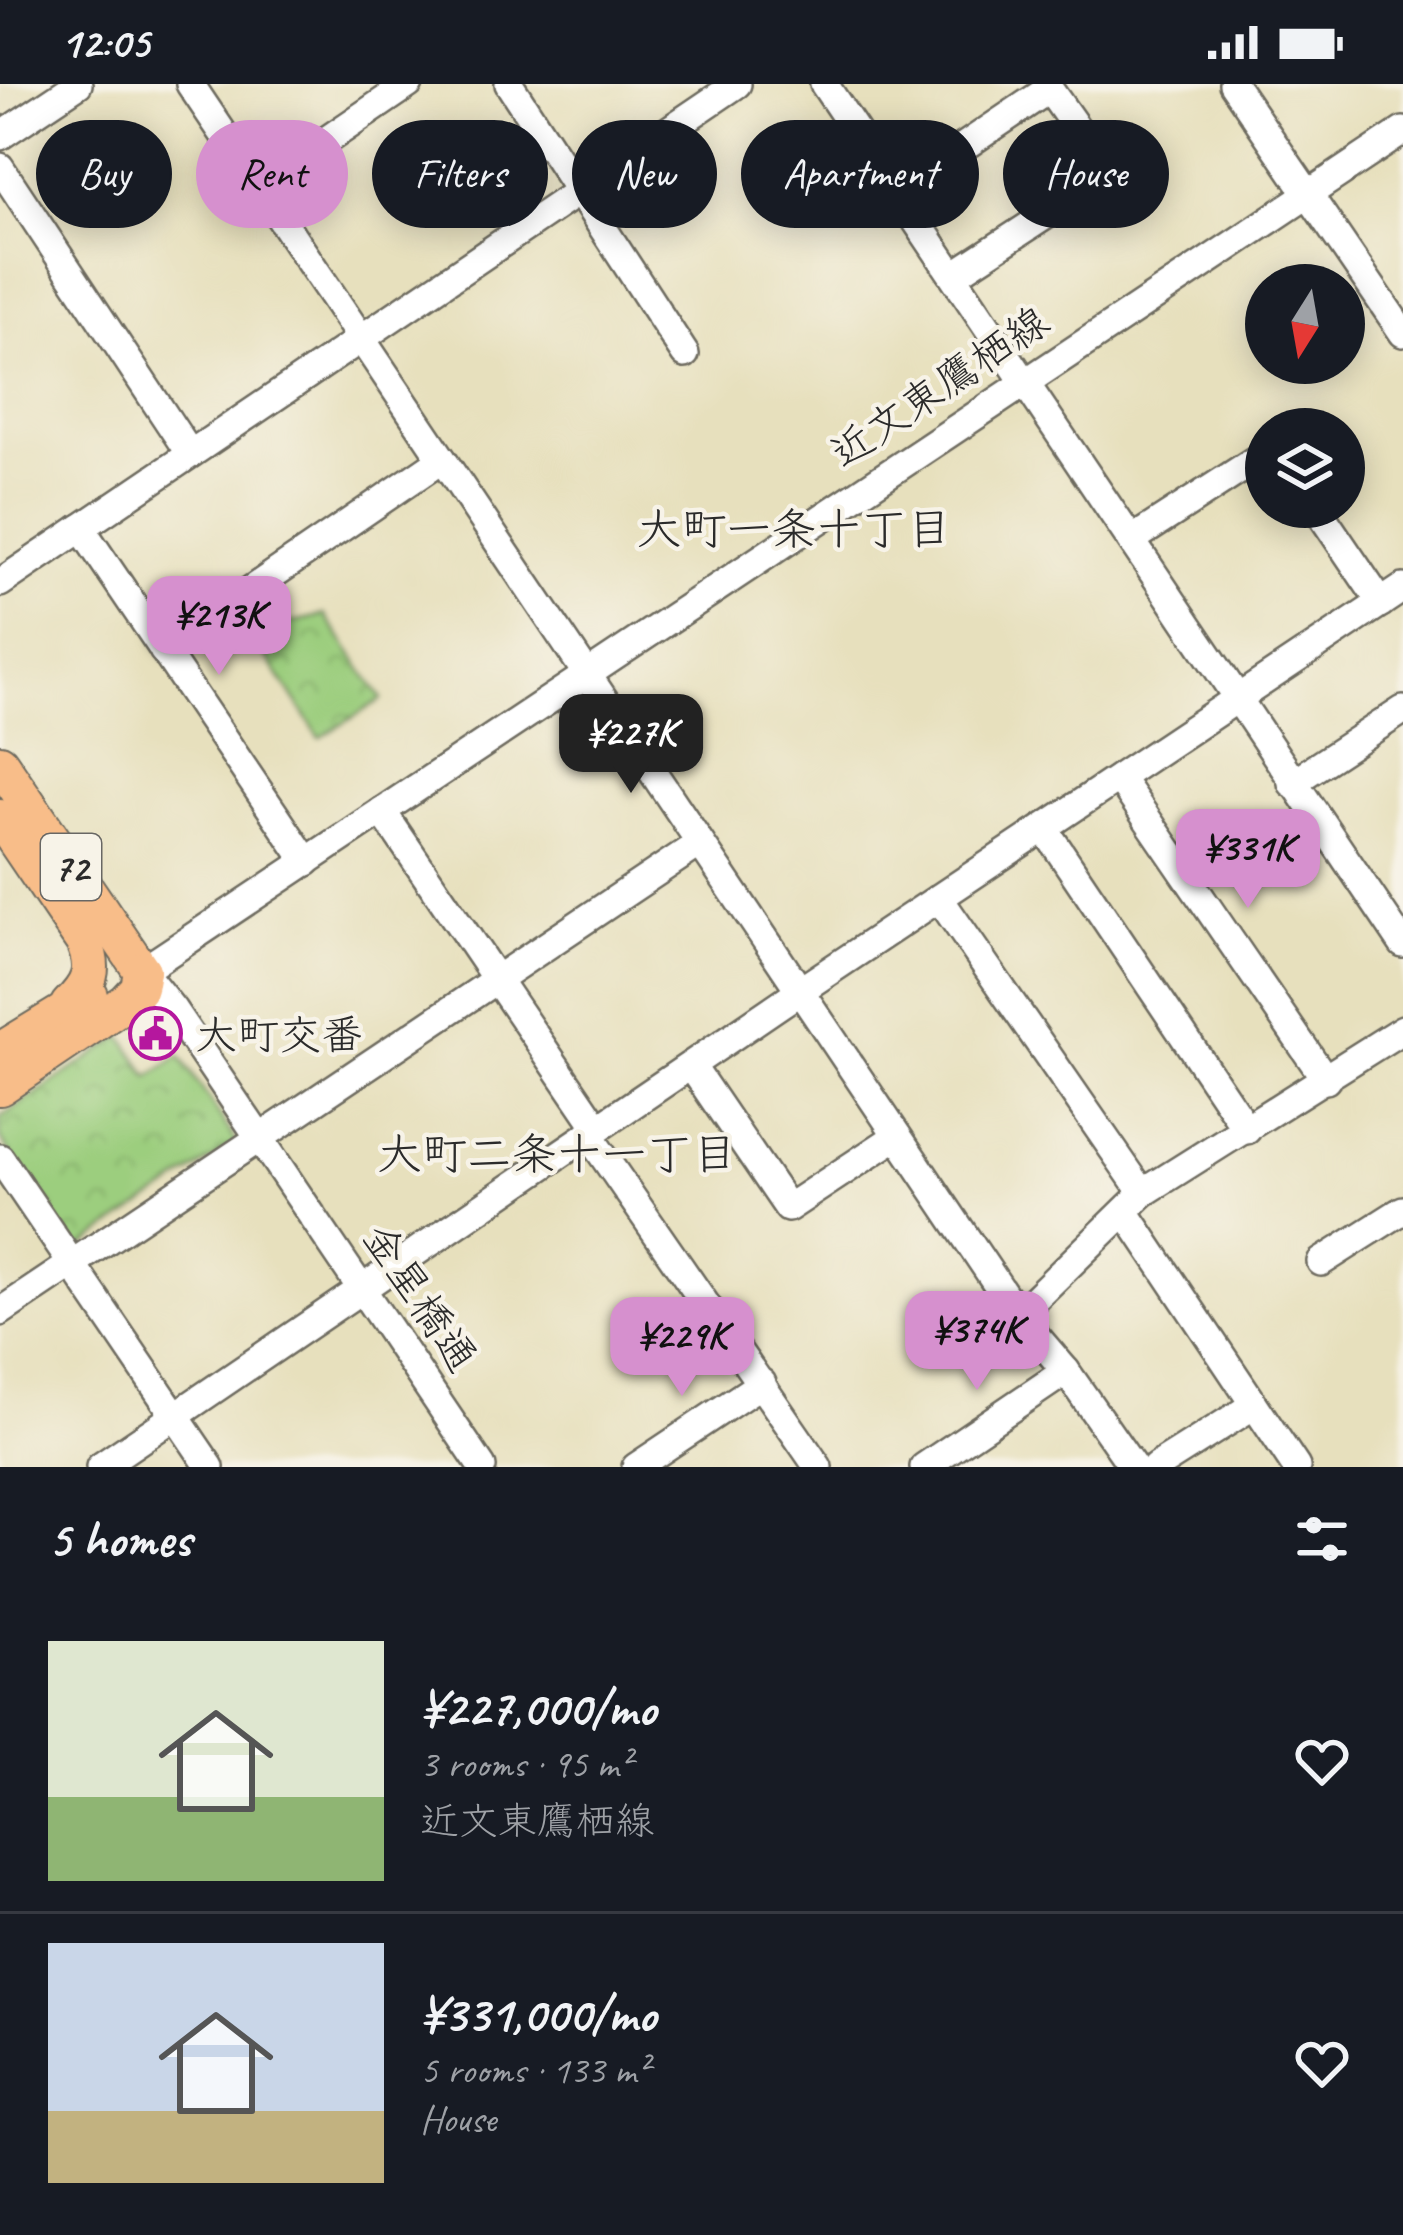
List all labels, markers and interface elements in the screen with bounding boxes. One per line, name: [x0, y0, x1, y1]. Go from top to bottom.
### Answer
text: 12:05: [60, 14, 149, 71]
chip: Buy: [36, 120, 172, 228]
chip: Rent: [196, 120, 348, 228]
chip: Filters: [372, 120, 548, 228]
chip: New: [572, 120, 717, 228]
chip: Apartment: [741, 120, 979, 228]
chip: House: [1003, 120, 1169, 228]
north arrow: [1245, 264, 1365, 384]
map controls: [1245, 264, 1365, 528]
street label: 近文東鷹栖線: [821, 295, 1059, 480]
button: layers: [1245, 408, 1365, 528]
district label: 大町一条十丁目: [636, 501, 952, 558]
pin: ¥213K: [135, 576, 303, 678]
text: ¥213K: [174, 590, 264, 639]
pin: ¥227K: [547, 694, 715, 796]
text: ¥227K: [586, 708, 676, 757]
pin: ¥331K: [1164, 809, 1332, 911]
text: ¥331K: [1203, 823, 1293, 872]
road number: 72: [41, 834, 101, 900]
public building icon: 大町交番: [128, 1006, 184, 1062]
place label: 大町交番: [195, 1009, 363, 1062]
district label: 大町二条十一丁目: [377, 1126, 737, 1183]
street label: 金星橋通: [351, 1213, 489, 1382]
pin: ¥374K: [893, 1291, 1061, 1393]
pin: ¥229K: [598, 1297, 766, 1399]
text: ¥374K: [932, 1305, 1022, 1354]
text: ¥229K: [637, 1311, 727, 1360]
icon: filters: [1289, 1506, 1355, 1572]
text: 5 homes: [48, 1507, 191, 1571]
text: ¥227,000/mo: [420, 1676, 656, 1740]
icon: home: [144, 1689, 288, 1833]
icon: heart: [1289, 1728, 1355, 1794]
text: 3 rooms · 95 m²: [420, 1740, 631, 1789]
text: 近文東鷹栖線: [420, 1797, 654, 1846]
text: ¥331,000/mo: [420, 1982, 656, 2046]
icon: home: [144, 1991, 288, 2135]
icon: heart: [1289, 2030, 1355, 2096]
text: 5 rooms · 133 m²: [420, 2046, 648, 2095]
text: House: [420, 2095, 496, 2144]

